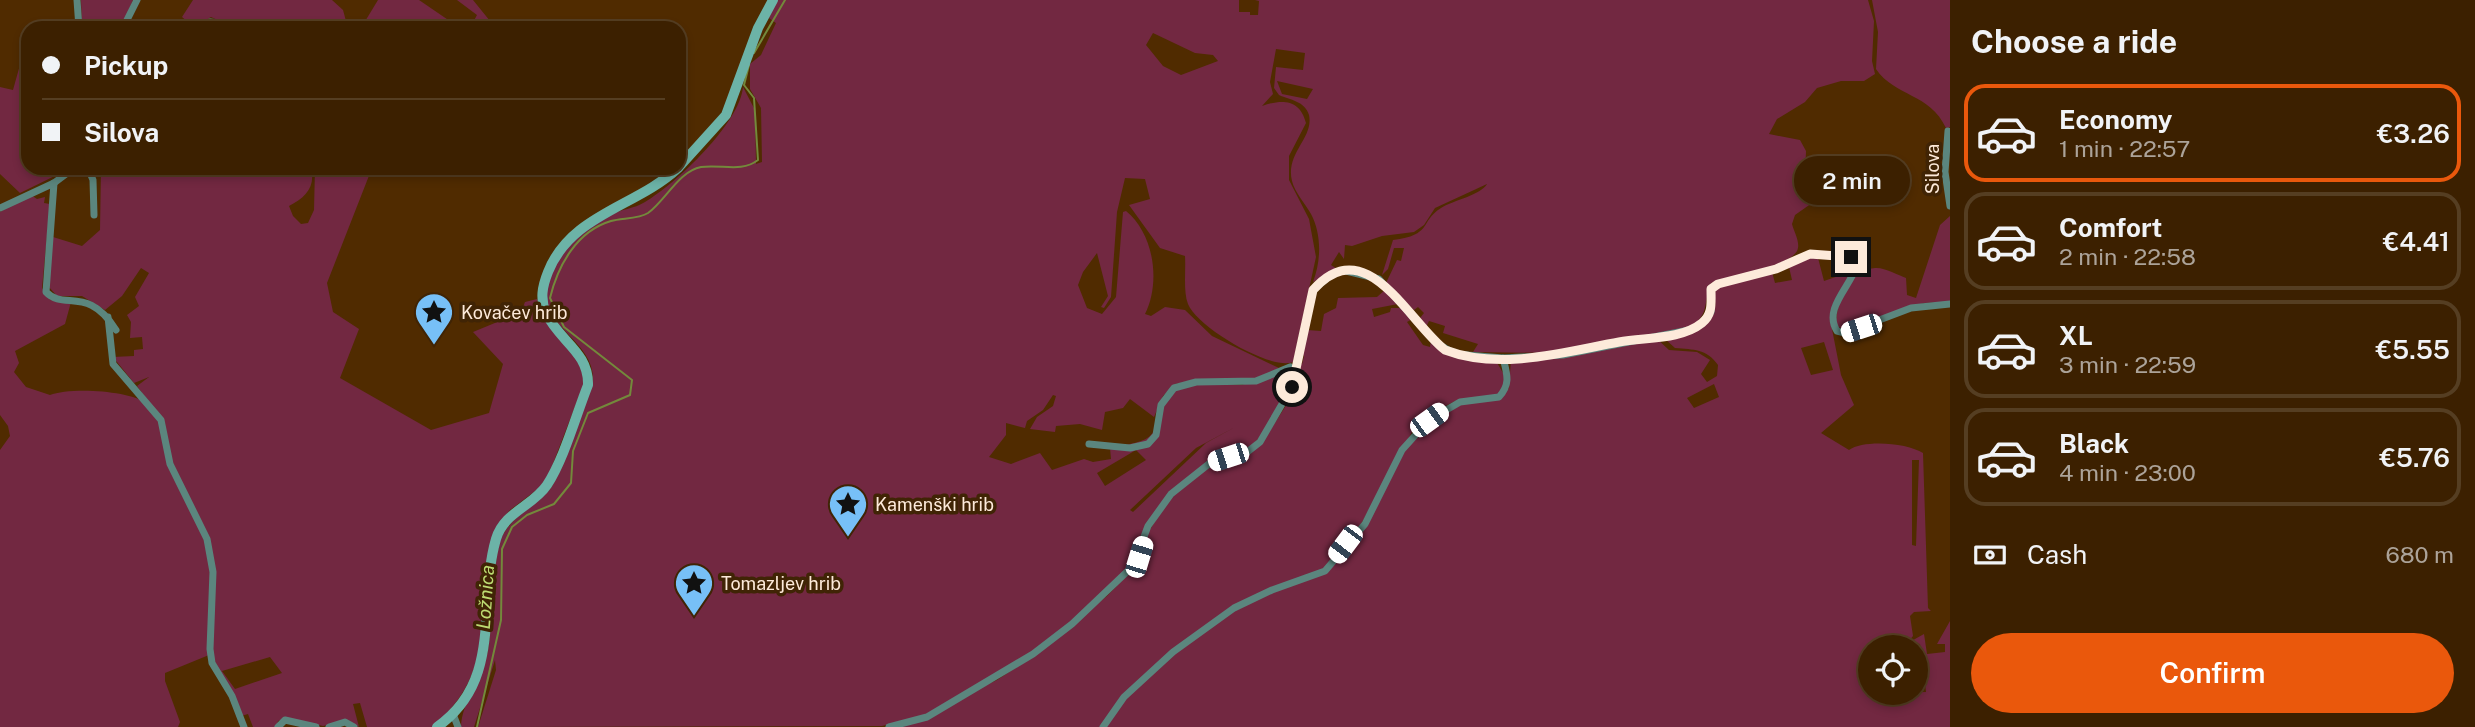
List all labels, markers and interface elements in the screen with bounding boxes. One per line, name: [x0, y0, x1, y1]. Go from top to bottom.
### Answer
text: Choose a ride: [1971, 23, 2177, 60]
text: Pickup: [84, 50, 168, 81]
icon: car: [1975, 102, 2038, 165]
text: Economy: [2059, 104, 2172, 135]
text: Silova: [84, 117, 159, 148]
text: €3.26: [2377, 118, 2450, 149]
text: 1 min · 22:57: [2059, 135, 2190, 162]
street label: Silova: [1922, 144, 1943, 194]
callout: 2 min: [1793, 156, 1909, 204]
text: 2 min: [1822, 167, 1882, 194]
icon: car: [1975, 210, 2038, 273]
text: Comfort: [2059, 212, 2162, 243]
text: €4.41: [2383, 226, 2450, 257]
route end: [1835, 241, 1867, 273]
text: 2 min · 22:58: [2059, 243, 2196, 270]
place icon: Kovačev hrib: [413, 291, 455, 346]
place label: Kovačev hrib: [461, 302, 568, 323]
car: [1838, 312, 1885, 344]
icon: car: [1975, 318, 2038, 381]
text: XL: [2059, 320, 2093, 351]
text: €5.55: [2376, 334, 2450, 365]
text: 3 min · 22:59: [2059, 351, 2196, 378]
route start: [1276, 371, 1308, 403]
car: [1406, 399, 1453, 441]
icon: car: [1975, 426, 2038, 489]
text: Black: [2059, 428, 2129, 459]
car: [1205, 441, 1252, 473]
text: €5.76: [2379, 442, 2450, 473]
text: 4 min · 23:00: [2059, 459, 2196, 486]
place icon: Kamenški hrib: [827, 483, 869, 538]
place label: Kamenški hrib: [875, 494, 994, 515]
car: [1324, 521, 1367, 567]
car: [1123, 534, 1156, 580]
icon: cash: [1971, 536, 2009, 574]
text: Cash: [2027, 539, 2087, 570]
text: 680 m: [2386, 541, 2454, 568]
place icon: Tomazljev hrib: [673, 562, 715, 617]
water label: Ložnica: [472, 564, 498, 630]
place label: Tomazljev hrib: [721, 573, 841, 594]
button: Confirm: [1971, 633, 2454, 713]
map controls: [1858, 635, 1928, 705]
button: locate: [1858, 635, 1928, 705]

